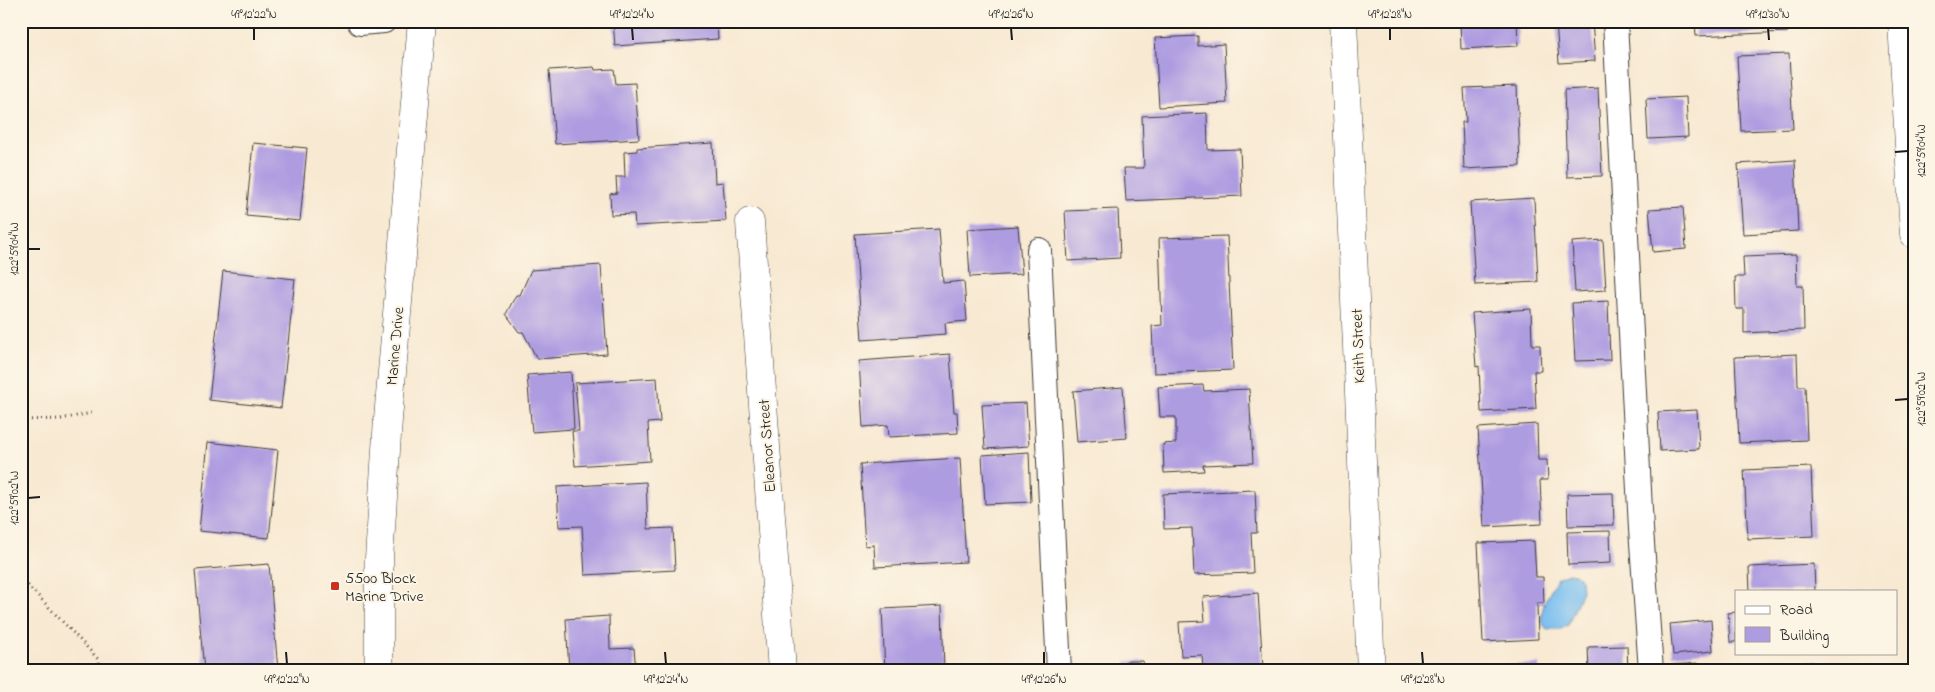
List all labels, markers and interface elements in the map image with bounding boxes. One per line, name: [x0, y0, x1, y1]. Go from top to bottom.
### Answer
text: 49°12'22"N: [231, 6, 277, 24]
text: 49°12'24"N: [610, 6, 654, 24]
text: 49°12'26"N: [989, 6, 1033, 24]
text: 49°12'28"N: [1368, 6, 1412, 24]
text: 49°12'30"N: [1746, 6, 1790, 24]
text: 122°59'04"W: [1913, 125, 1931, 177]
text: 122°59'04"W: [6, 223, 24, 275]
street label: Marine Drive: [381, 305, 411, 386]
street label: Keith Street: [1346, 307, 1372, 384]
text: 122°59'02"W: [1913, 372, 1931, 426]
street label: Eleanor Street: [753, 398, 783, 493]
text: 122°59'02"W: [6, 471, 24, 525]
place label: 5500 Block Marine Drive: [345, 567, 424, 609]
marker: 5500 Block Marine Drive: [329, 580, 341, 592]
legend: [1735, 590, 1898, 654]
text: Road: [1780, 599, 1813, 621]
text: Building: [1779, 625, 1829, 648]
text: 49°12'22"N: [264, 671, 310, 689]
text: 49°12'24"N: [644, 671, 688, 689]
text: 49°12'26"N: [1022, 671, 1066, 689]
text: 49°12'28"N: [1401, 671, 1445, 689]

